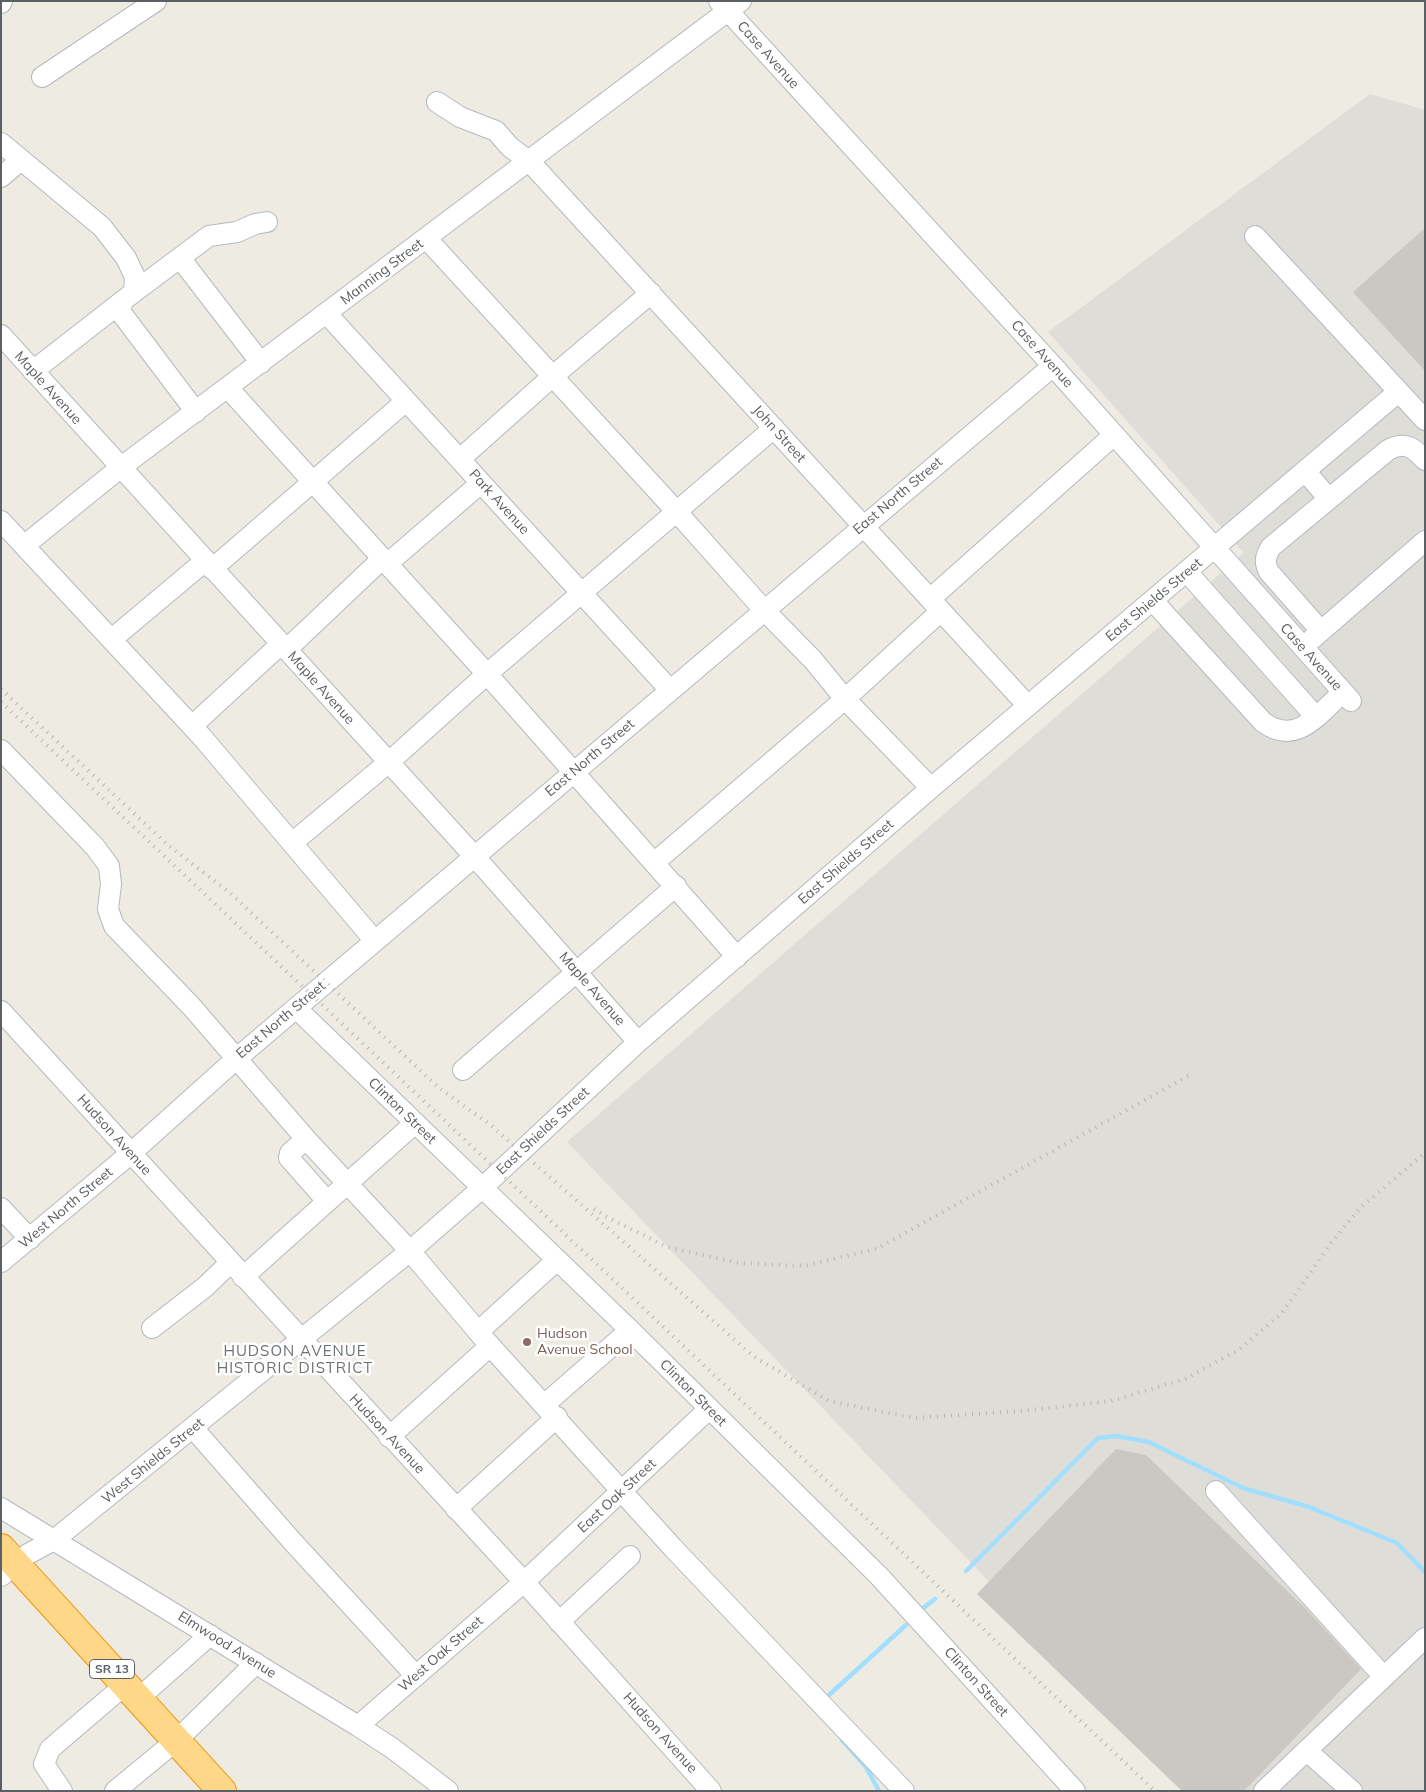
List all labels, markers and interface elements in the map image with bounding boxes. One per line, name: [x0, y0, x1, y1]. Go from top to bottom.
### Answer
street label: Case Avenue: [733, 18, 803, 92]
street label: Manning Street: [337, 235, 427, 309]
street label: Case Avenue: [1007, 317, 1077, 391]
street label: Maple Avenue: [11, 348, 85, 428]
street label: John Street: [749, 402, 809, 466]
street label: East North Street: [850, 454, 946, 538]
street label: Park Avenue: [465, 466, 533, 538]
street label: East Shields Street: [1102, 555, 1206, 645]
street label: Case Avenue: [1276, 620, 1346, 694]
street label: Maple Avenue: [284, 648, 358, 728]
street label: East North Street: [542, 716, 638, 800]
street label: East Shields Street: [795, 816, 897, 908]
street label: Maple Avenue: [555, 949, 629, 1029]
street label: East North Street: [233, 978, 329, 1062]
street label: Clinton Street: [365, 1074, 439, 1148]
street label: East Shields Street: [493, 1084, 593, 1178]
street label: Hudson Avenue: [73, 1091, 155, 1179]
street label: West North Street: [16, 1164, 116, 1252]
place label: Hudson Avenue School: [537, 1326, 633, 1358]
marker: Hudson Avenue School: [521, 1336, 533, 1348]
district label: HUDSON AVENUE HISTORIC DISTRICT: [215, 1342, 375, 1377]
street label: Clinton Street: [656, 1356, 730, 1430]
street label: Hudson Avenue: [346, 1391, 428, 1477]
street label: West Shields Street: [98, 1415, 208, 1507]
street label: East Oak Street: [574, 1456, 660, 1536]
street label: Elmwood Avenue: [175, 1608, 279, 1682]
street label: West Oak Street: [395, 1613, 487, 1695]
street label: Clinton Street: [940, 1644, 1012, 1720]
road number: SR 13: [90, 1660, 134, 1678]
street label: Hudson Avenue: [619, 1689, 701, 1777]

